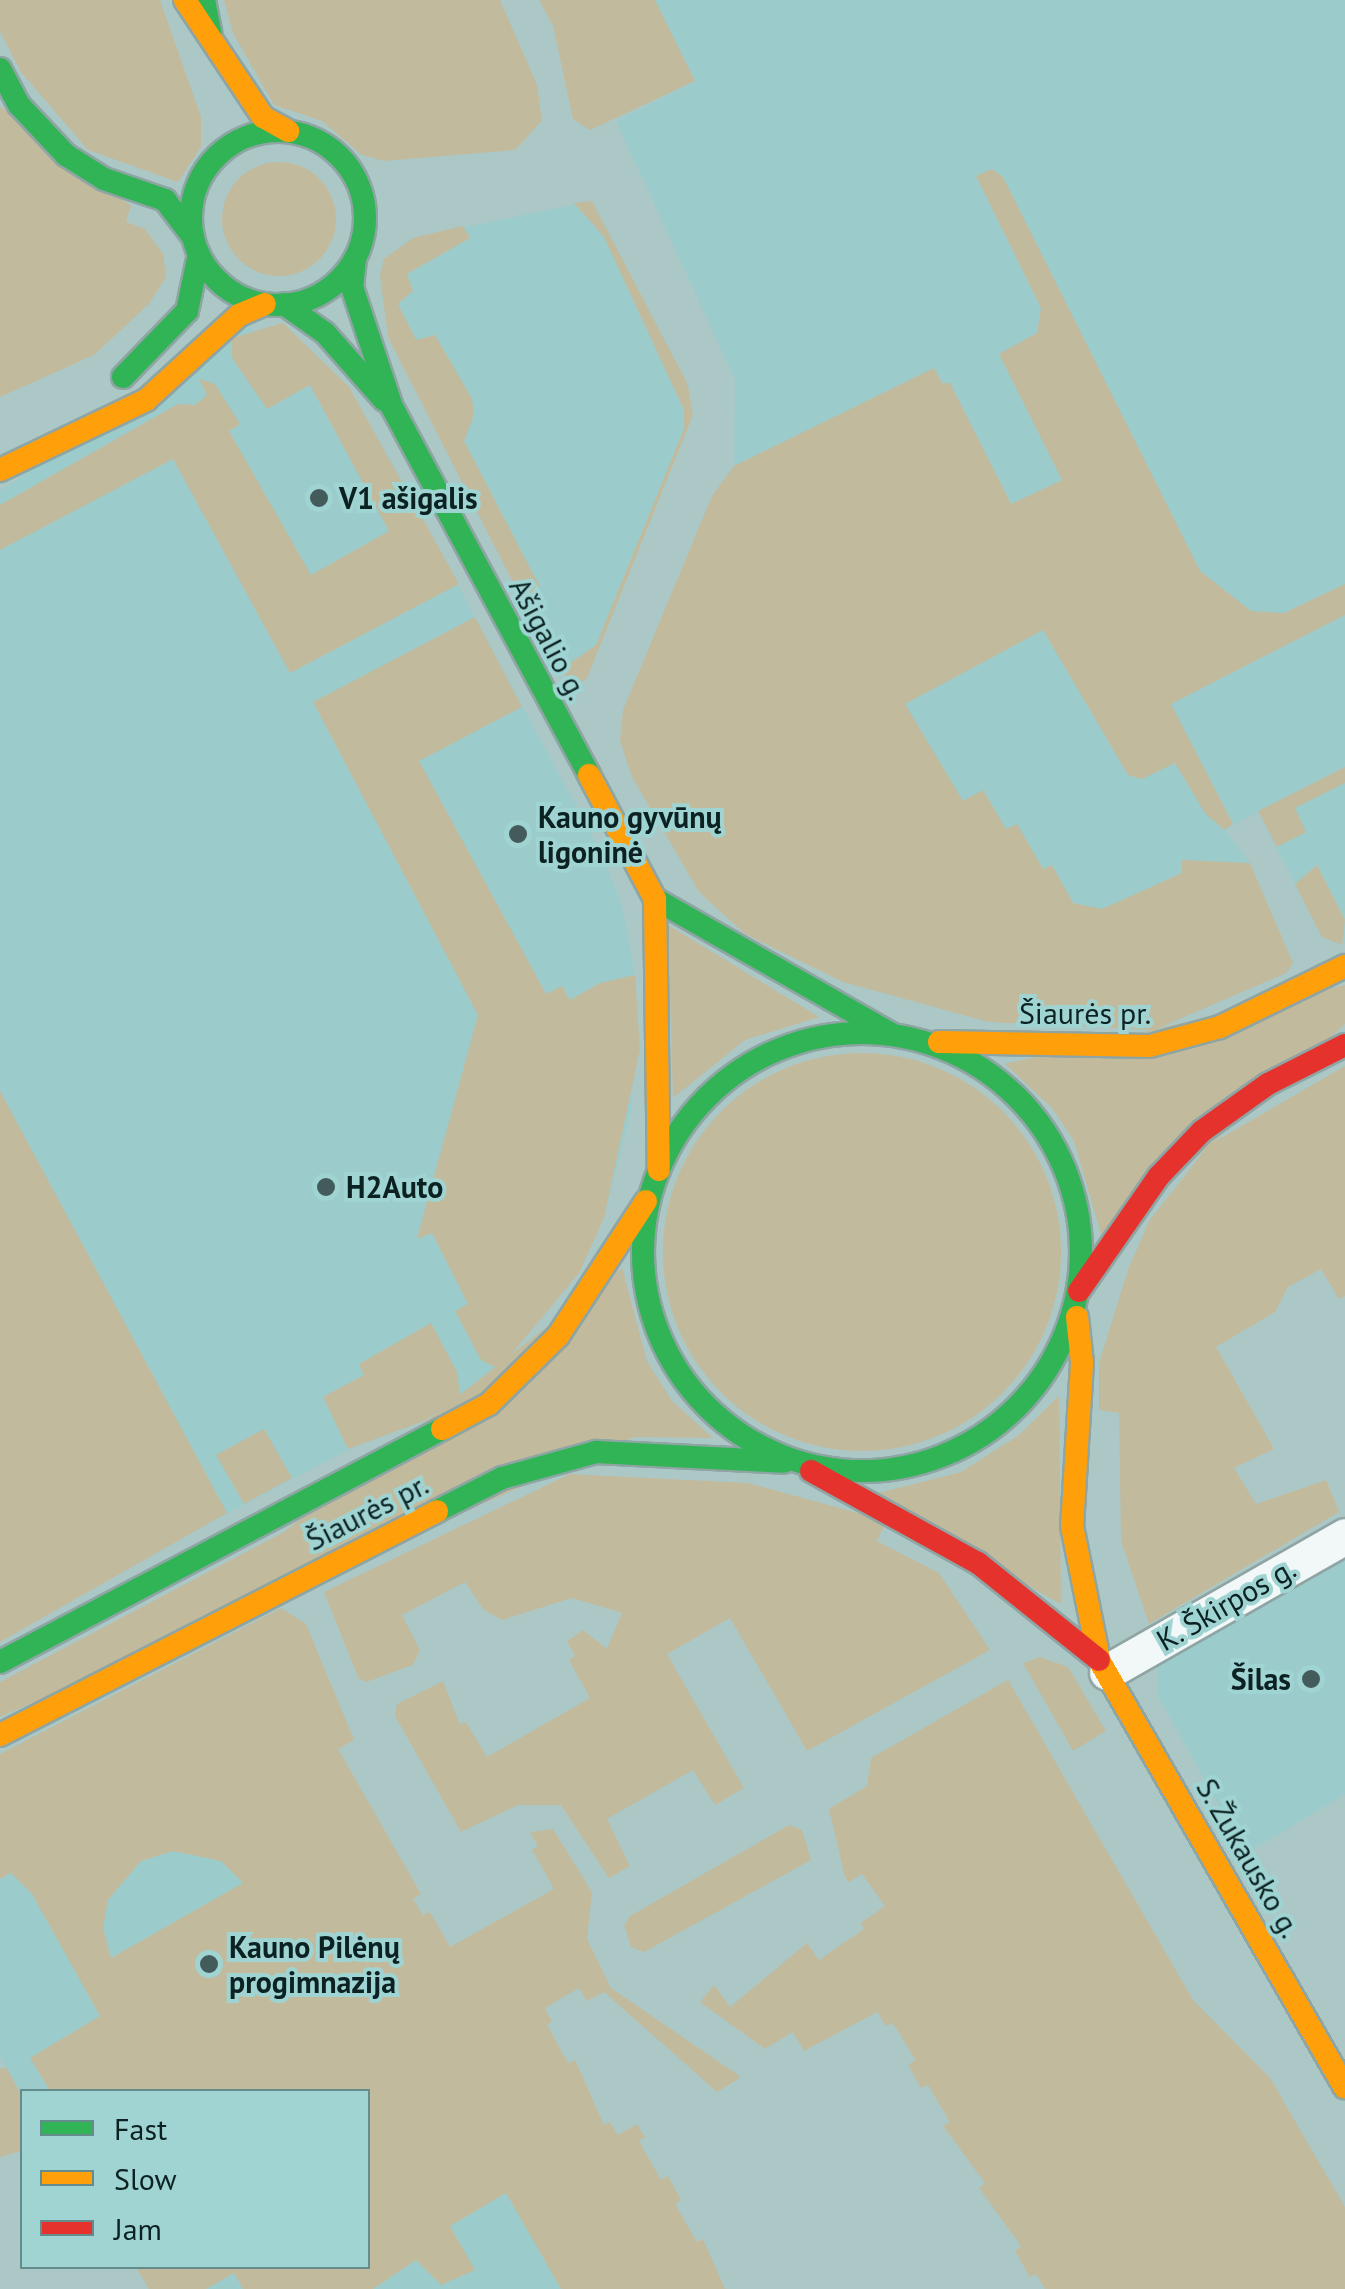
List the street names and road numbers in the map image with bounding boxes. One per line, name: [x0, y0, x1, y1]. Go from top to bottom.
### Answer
street label: Ašigalio g.: [502, 572, 596, 706]
street label: Šiaurės pr.: [1019, 995, 1151, 1031]
street label: Šiaurės pr.: [300, 1466, 434, 1558]
street label: K. Škirpos g.: [1149, 1549, 1303, 1659]
street label: S. Žukausko g.: [1188, 1771, 1310, 1945]

